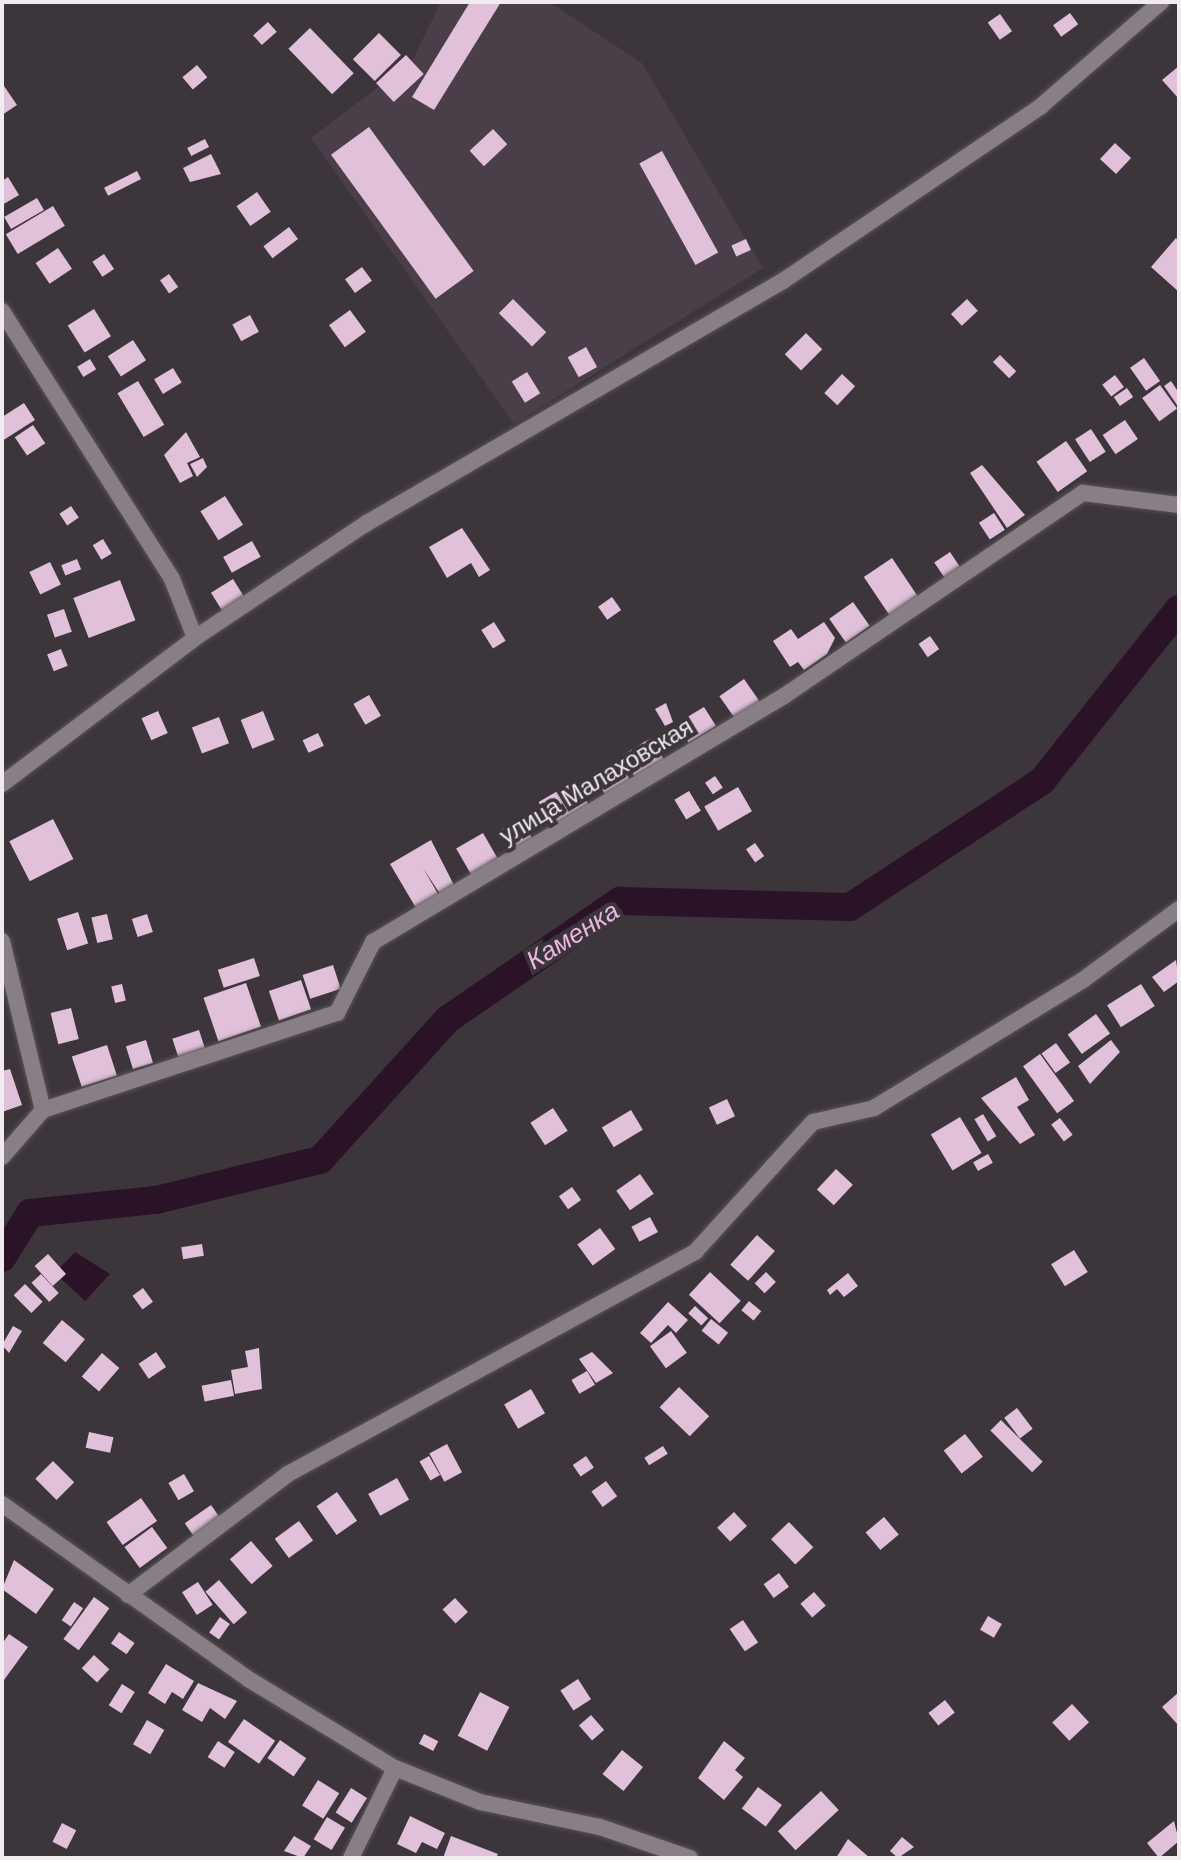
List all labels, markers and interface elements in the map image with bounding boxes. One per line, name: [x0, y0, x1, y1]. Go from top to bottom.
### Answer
street label: улица Малаховская: [494, 712, 698, 850]
water label: Каменка: [521, 895, 625, 977]

